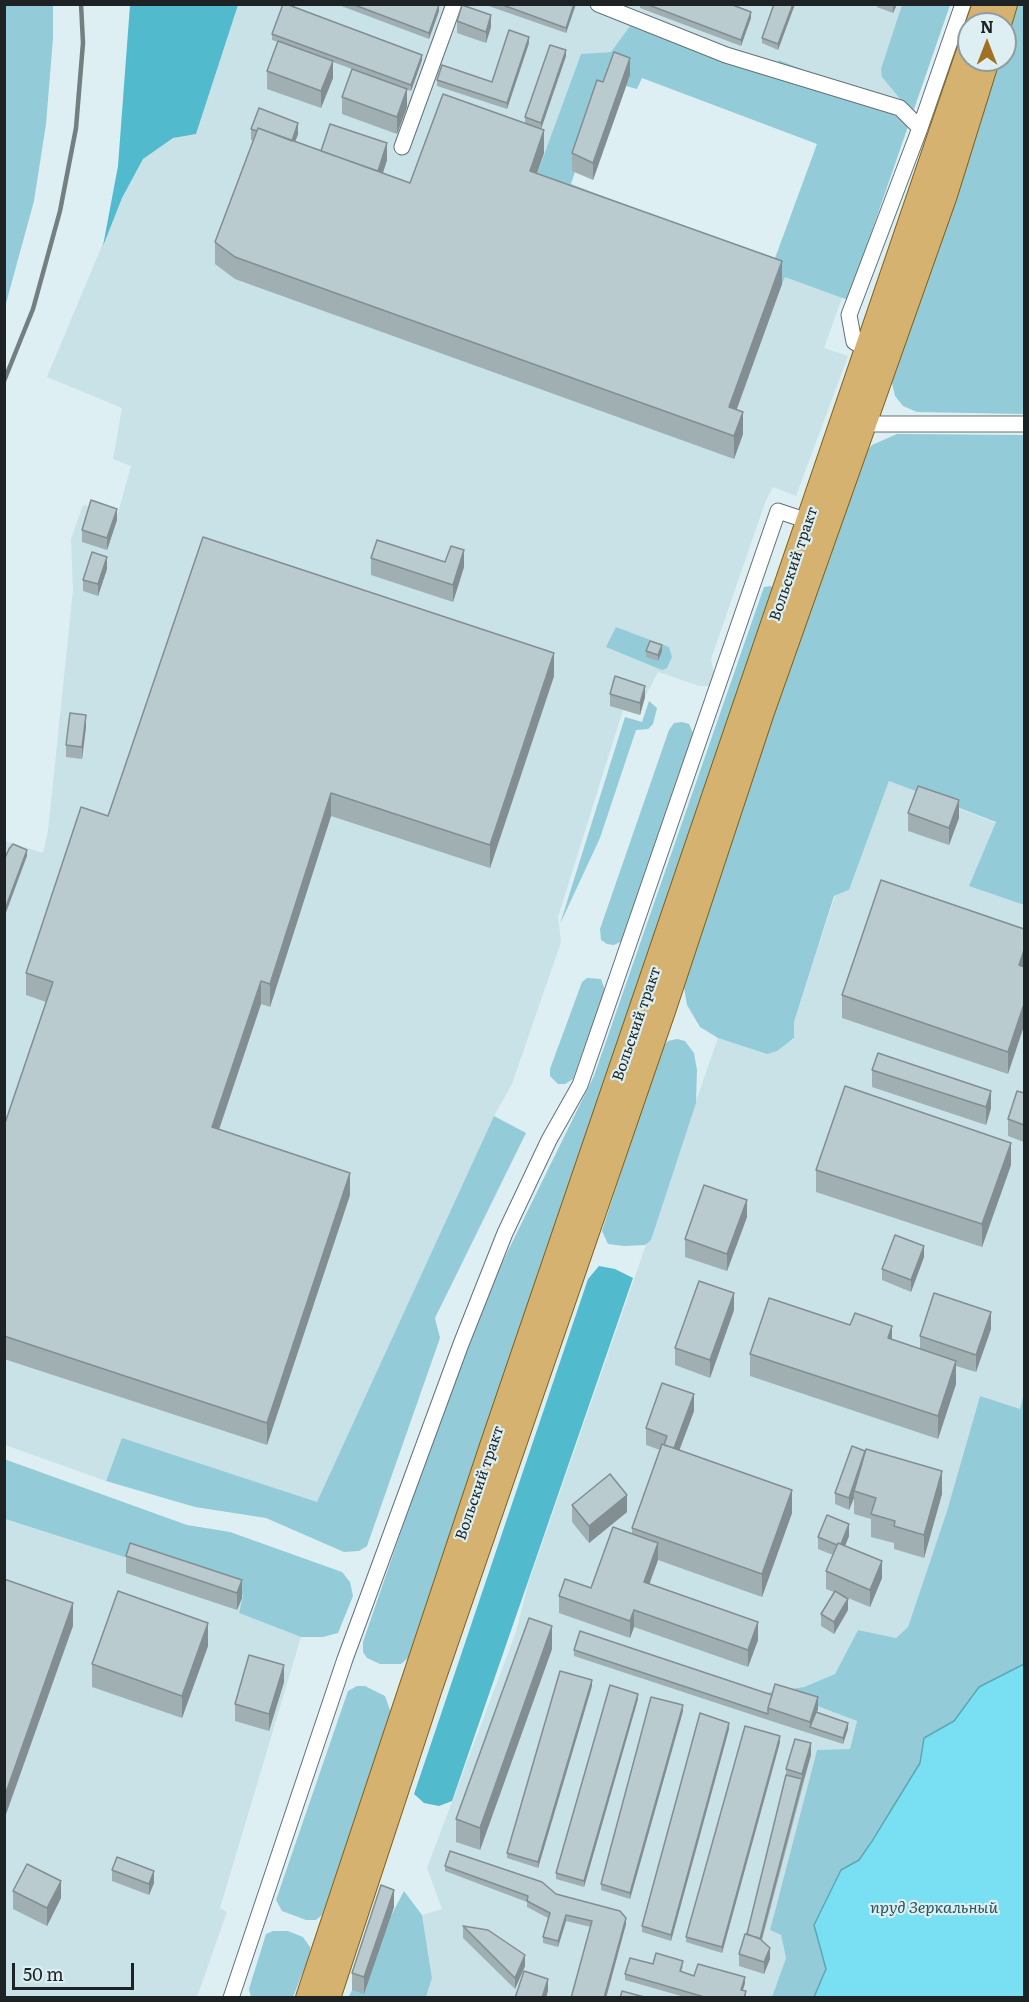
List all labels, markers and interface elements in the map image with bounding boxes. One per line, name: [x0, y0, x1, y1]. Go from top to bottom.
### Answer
north arrow: [957, 12, 1017, 72]
text: N: [980, 14, 994, 38]
street label: Вольский тракт: [766, 505, 822, 623]
street label: Вольский тракт: [609, 965, 665, 1083]
street label: Вольский тракт: [452, 1424, 508, 1542]
water label: пруд Зеркальный: [870, 1898, 998, 1918]
scale bar: [15, 1951, 136, 1989]
text: 50 m: [23, 1960, 64, 1987]

